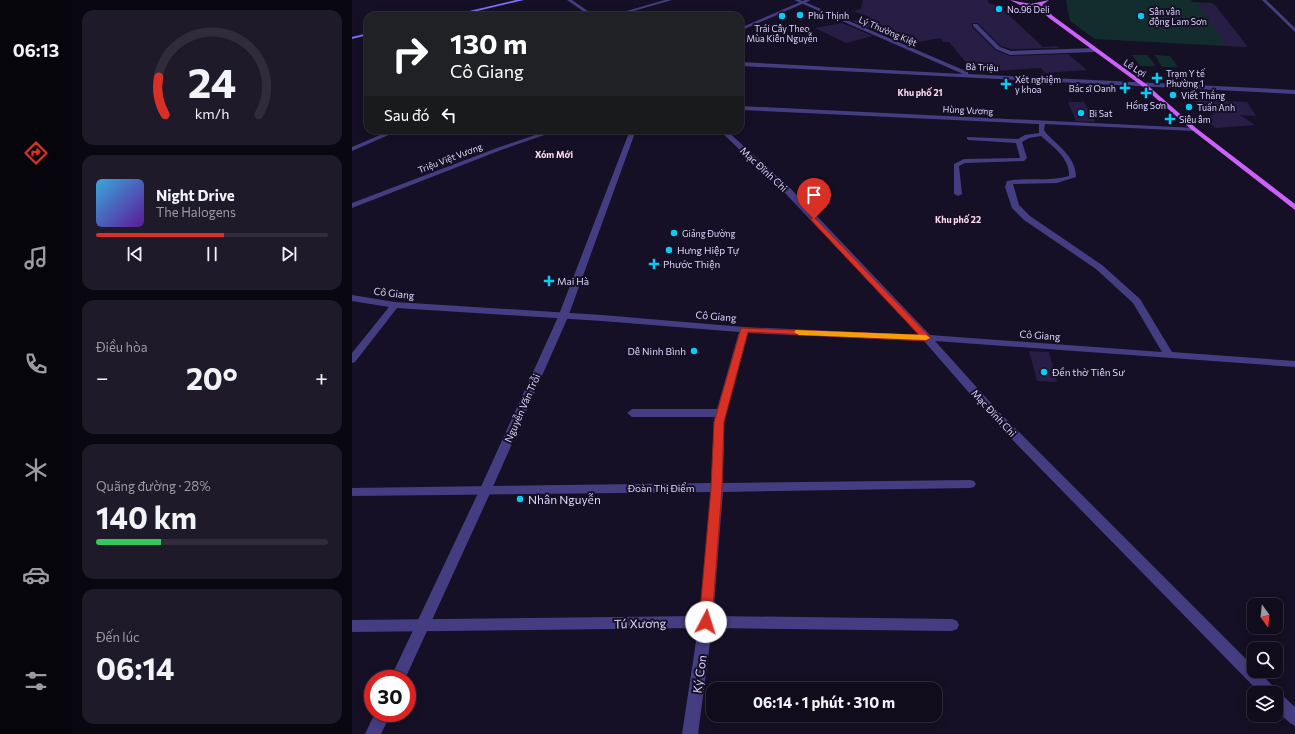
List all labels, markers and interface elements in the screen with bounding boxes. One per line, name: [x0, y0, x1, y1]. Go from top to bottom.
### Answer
marker: No.96 Deli: [994, 4, 1004, 14]
place label: No.96 Deli: [1007, 4, 1050, 15]
place label: Sân vận động Lam Sơn: [1149, 6, 1207, 27]
marker: Phú Thịnh: [795, 10, 805, 20]
place label: Phú Thịnh: [808, 10, 849, 21]
marker: Trái Cây Theo Mùa Kiên Nguyễn: [777, 11, 787, 21]
marker: Sân vận động Lam Sơn: [1136, 11, 1146, 21]
street label: Lý Thường Kiệt: [857, 14, 919, 48]
place label: Trái Cây Theo Mùa Kiên Nguyễn: [746, 23, 818, 44]
text: 130 m: [450, 26, 527, 60]
icon: right: [384, 28, 436, 80]
text: 06:13: [13, 39, 59, 61]
text: 24: [188, 56, 236, 107]
street label: Lê Lợi: [1122, 57, 1148, 79]
text: Cô Giang: [450, 60, 524, 82]
street label: Bà Triệu: [965, 61, 999, 73]
place label: Trạm Y tế Phường 1: [1166, 68, 1206, 89]
marker: Trạm Y tế Phường 1: [1151, 72, 1163, 84]
place label: Xét nghiệm y khoa: [1015, 74, 1061, 95]
marker: Xét nghiệm y khoa: [1000, 78, 1012, 90]
marker: Bác sĩ Oanh: [1119, 82, 1131, 94]
place label: Bác sĩ Oanh: [1069, 83, 1116, 94]
district label: Khu phố 21: [897, 87, 943, 98]
marker: Hồng Sơn: [1141, 88, 1151, 98]
place label: Viết Thắng: [1181, 89, 1225, 101]
marker: Viết Thắng: [1168, 90, 1178, 100]
place label: Hồng Sơn: [1126, 100, 1166, 111]
marker: Tuấn Anh: [1184, 102, 1194, 112]
place label: Tuấn Anh: [1197, 102, 1235, 113]
street label: Hùng Vương: [942, 103, 994, 117]
text: km/h: [195, 104, 229, 122]
icon: left: [438, 104, 460, 126]
text: Sau đó: [384, 106, 430, 124]
marker: Bi Sat: [1076, 108, 1086, 118]
place label: Bi Sat: [1089, 108, 1113, 119]
marker: Siêu âm: [1164, 113, 1176, 125]
place label: Siêu âm: [1179, 114, 1211, 125]
icon: directions: [22, 139, 50, 167]
street label: Triệu Việt Vương: [416, 141, 484, 175]
street label: Mạc Đĩnh Chi: [738, 144, 790, 194]
district label: Xóm Mới: [535, 149, 574, 160]
pin: [797, 178, 831, 219]
icon: arrive: [803, 184, 825, 206]
text: Night Drive: [156, 186, 235, 204]
text: The Halogens: [156, 204, 236, 220]
district label: Khu phố 22: [935, 214, 981, 225]
marker: Giảng Đường: [669, 228, 679, 238]
place label: Giảng Đường: [682, 228, 736, 239]
icon: previous: [124, 243, 146, 265]
icon: pause: [201, 243, 223, 265]
icon: next: [278, 243, 300, 265]
icon: music: [22, 244, 50, 272]
place label: Hưng Hiệp Tự: [677, 244, 740, 256]
marker: Hưng Hiệp Tự: [664, 245, 674, 255]
marker: Phước Thiện: [648, 258, 660, 270]
place label: Phước Thiện: [663, 258, 720, 270]
place label: Mai Hà: [557, 275, 589, 287]
marker: Mai Hà: [544, 276, 554, 286]
street label: Cô Giang: [373, 285, 416, 302]
street label: Cô Giang: [695, 308, 738, 324]
street label: Cô Giang: [1019, 328, 1061, 342]
text: Điều hòa: [96, 339, 148, 355]
place label: Dê Ninh Bình: [627, 345, 686, 357]
marker: Dê Ninh Bình: [689, 346, 699, 356]
icon: phone: [22, 350, 50, 378]
text: 20°: [186, 359, 238, 396]
text: −: [96, 364, 109, 391]
text: +: [315, 364, 328, 391]
place label: Đền thờ Tiên Sư: [1051, 366, 1125, 378]
marker: Đền thờ Tiên Sư: [1039, 367, 1049, 377]
street label: Nguyễn Văn Trỗi: [502, 372, 542, 444]
street label: Mạc Đĩnh Chi: [969, 387, 1019, 439]
icon: climate: [22, 456, 50, 484]
text: Quãng đường · 28%: [96, 478, 211, 494]
street label: Đoàn Thị Điểm: [627, 482, 694, 494]
place label: Nhân Nguyễn: [528, 492, 601, 506]
marker: Nhân Nguyễn: [515, 494, 525, 504]
text: 140 km: [96, 498, 197, 535]
icon: car: [22, 561, 50, 589]
north arrow: [1247, 598, 1283, 634]
map controls: [1247, 598, 1283, 722]
position arrow: [685, 601, 727, 643]
street label: Tú Xương: [614, 616, 667, 630]
text: Đến lúc: [96, 629, 139, 645]
button: search: [1247, 642, 1283, 678]
text: 06:14: [96, 649, 174, 686]
street label: Ký Con: [689, 654, 709, 694]
icon: filters: [22, 667, 50, 695]
speed limit sign: 30: [364, 670, 416, 722]
button: layers: [1247, 686, 1283, 722]
text: 06:14 · 1 phút · 310 m: [753, 693, 895, 711]

